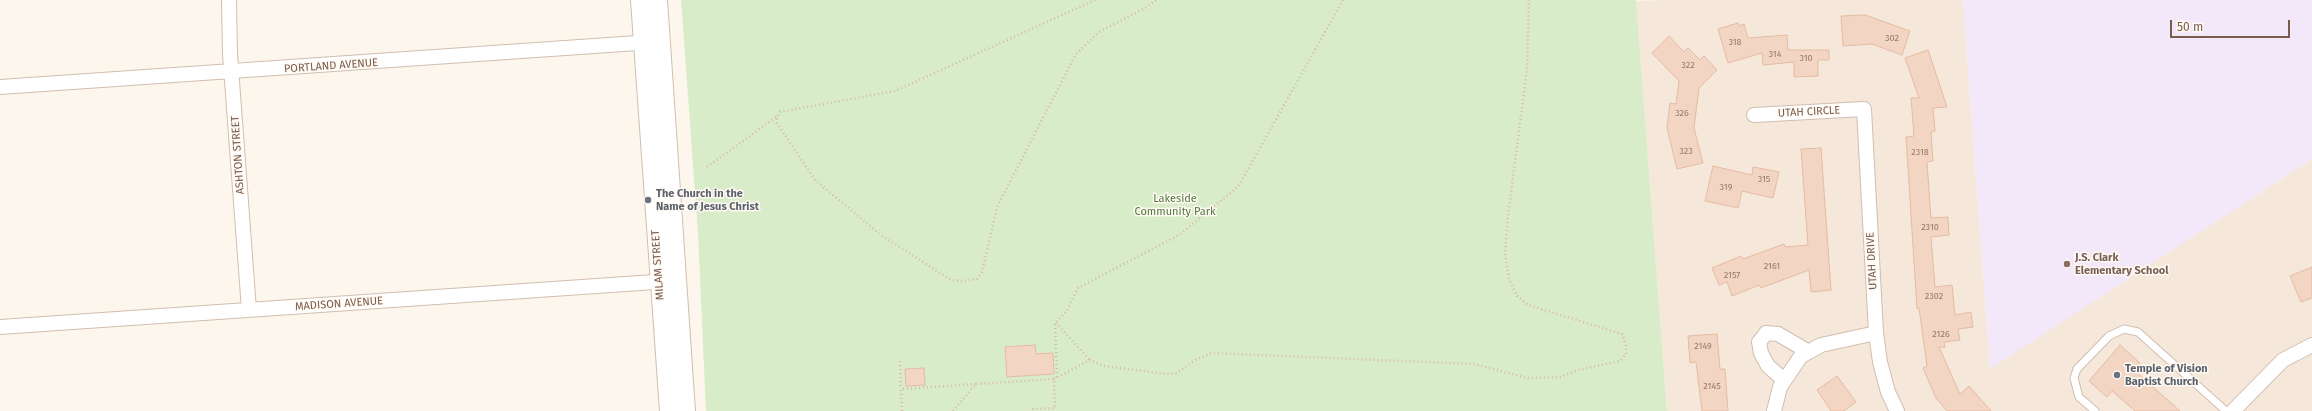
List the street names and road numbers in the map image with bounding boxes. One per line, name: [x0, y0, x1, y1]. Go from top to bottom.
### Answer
street label: PORTLAND AVENUE: [284, 56, 378, 76]
street label: UTAH CIRCLE: [1777, 104, 1841, 120]
street label: ASHTON STREET: [229, 115, 247, 195]
street label: MILAM STREET: [649, 229, 667, 301]
street label: UTAH DRIVE: [1864, 232, 1880, 290]
street label: MADISON AVENUE: [295, 294, 383, 314]

